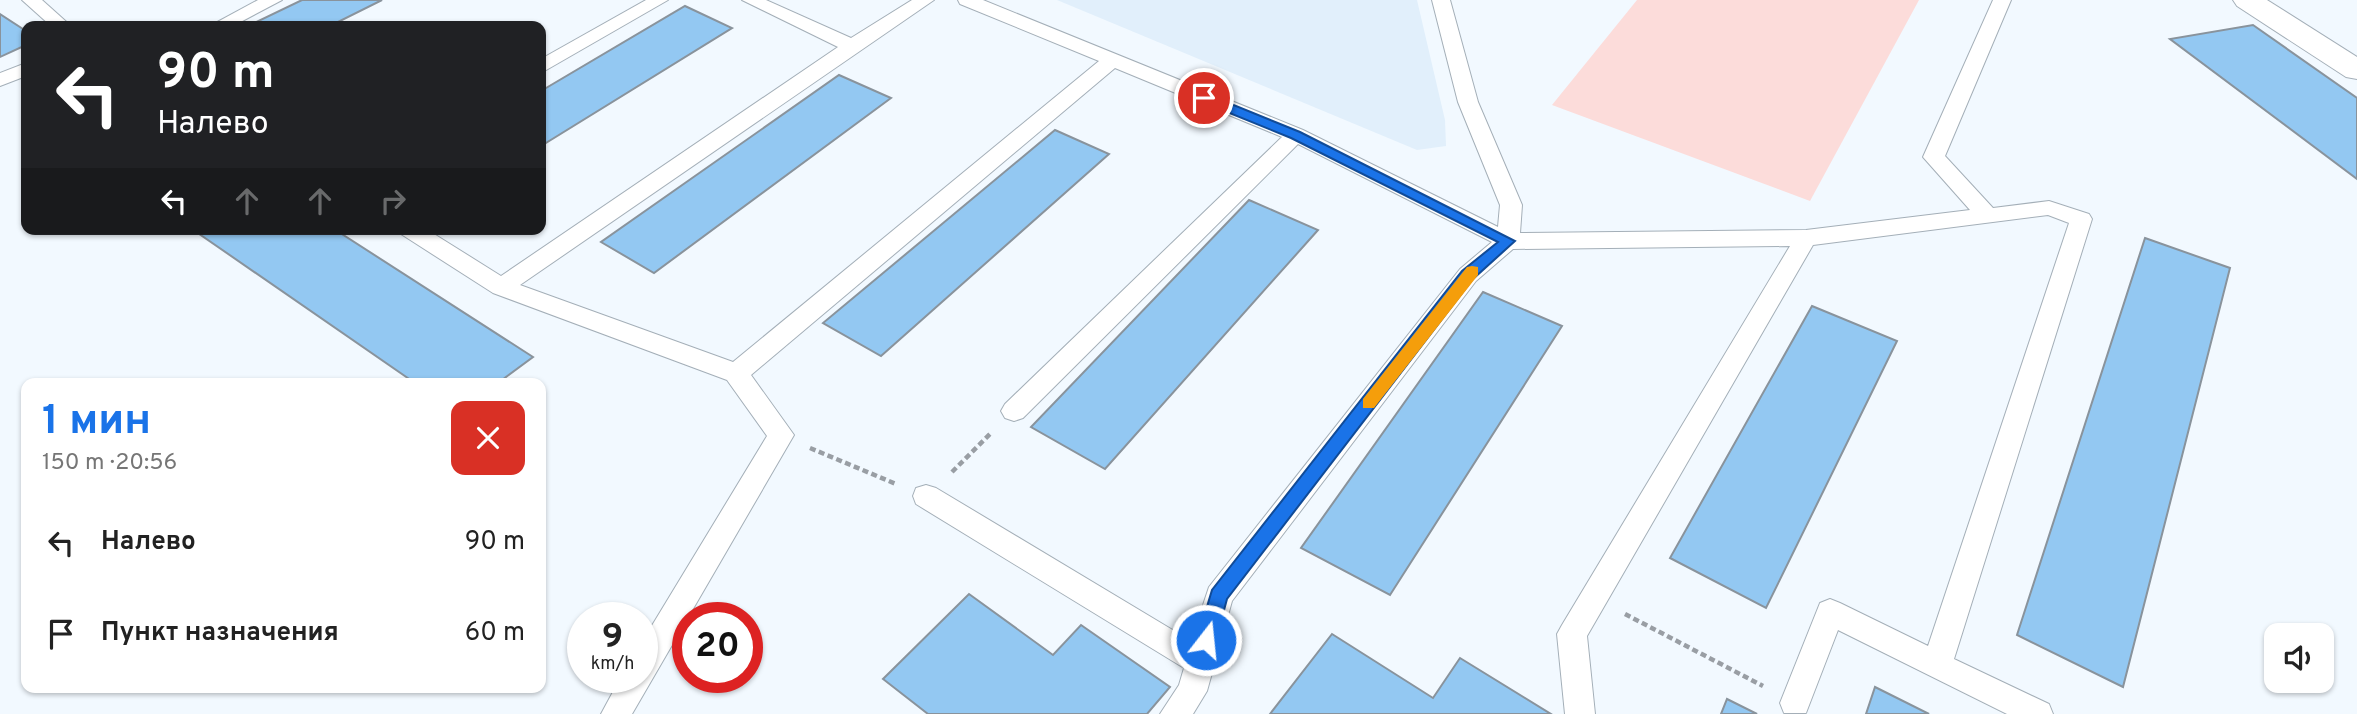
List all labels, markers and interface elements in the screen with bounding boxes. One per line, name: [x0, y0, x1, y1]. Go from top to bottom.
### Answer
text: 90 m: [157, 44, 275, 106]
icon: left: [42, 49, 133, 140]
pin: [1174, 68, 1234, 128]
icon: arrive: [1185, 79, 1223, 117]
text: Налево: [157, 105, 269, 145]
icon: left: [155, 182, 193, 220]
icon: ahead: [228, 182, 266, 220]
icon: ahead: [301, 182, 339, 220]
icon: right: [374, 182, 412, 220]
text: 1 мин: [42, 396, 151, 449]
button: close: [451, 401, 525, 475]
text: 150 m · 20:56: [42, 449, 177, 478]
icon: left: [42, 524, 80, 562]
text: Налево: [101, 526, 196, 559]
text: 90 m: [465, 526, 525, 559]
speed limit sign: 20: [672, 602, 763, 693]
position arrow: [1169, 603, 1243, 677]
icon: arrive: [42, 615, 80, 653]
text: 9: [602, 616, 623, 660]
text: Пункт назначения: [101, 617, 339, 650]
text: 60 m: [465, 617, 525, 650]
map controls: [2264, 623, 2334, 693]
button: sound: [2264, 623, 2334, 693]
text: km/h: [591, 653, 634, 676]

